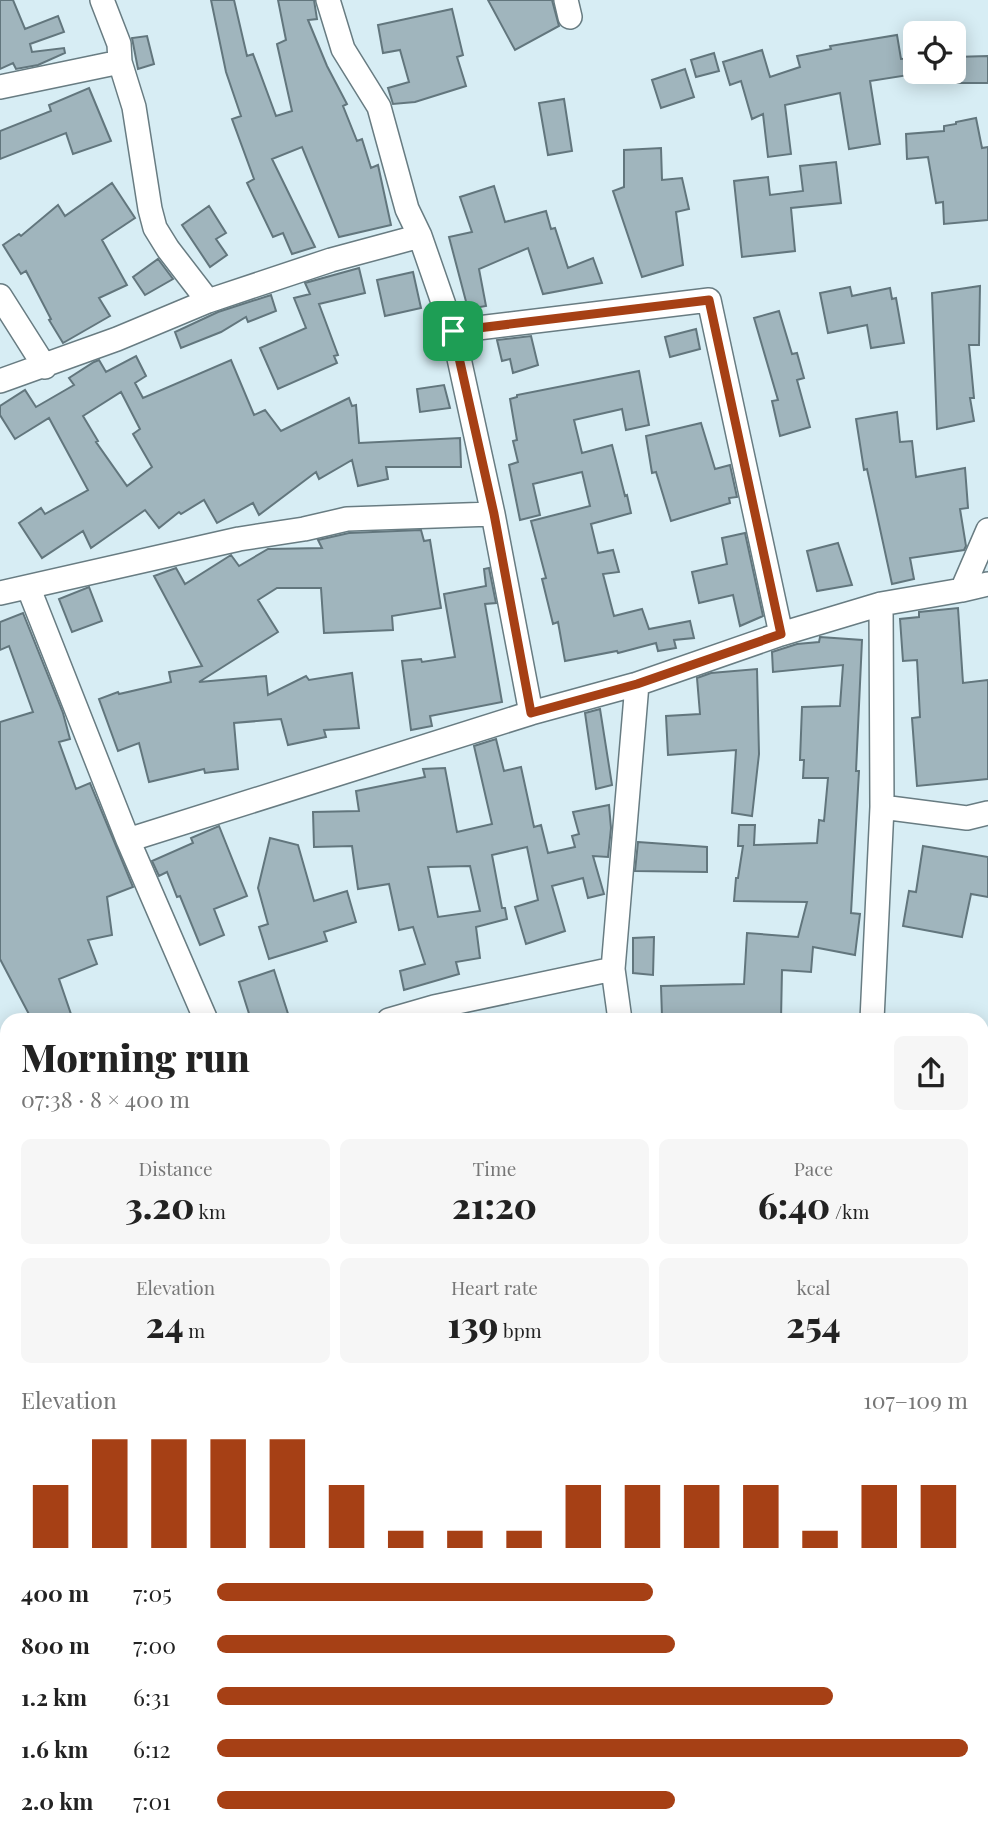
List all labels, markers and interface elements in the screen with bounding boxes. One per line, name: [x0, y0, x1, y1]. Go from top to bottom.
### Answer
map controls: [903, 21, 966, 84]
button: locate: [903, 21, 966, 84]
pin: [423, 301, 483, 361]
icon: arrive: [434, 312, 472, 350]
text: Morning run: [21, 1031, 250, 1082]
button: share: [894, 1036, 968, 1110]
text: 07:38 · 8 × 400 m: [21, 1083, 190, 1114]
text: Distance: [138, 1155, 213, 1181]
text: Time: [473, 1155, 516, 1181]
text: Pace: [794, 1155, 833, 1181]
text: 3.20: [125, 1181, 194, 1228]
text: 21:20: [452, 1181, 537, 1228]
text: 6:40: [758, 1181, 830, 1228]
text: km: [194, 1198, 226, 1224]
text: /km: [830, 1198, 869, 1224]
text: Elevation: [136, 1274, 215, 1300]
text: Heart rate: [451, 1274, 538, 1300]
text: kcal: [796, 1274, 831, 1300]
text: 24: [146, 1300, 184, 1347]
text: 139: [447, 1300, 498, 1347]
text: 254: [786, 1300, 841, 1347]
text: m: [184, 1317, 205, 1343]
text: bpm: [498, 1317, 542, 1343]
text: Elevation: [21, 1384, 117, 1415]
text: 107–109 m: [863, 1384, 968, 1415]
text: 400 m: [21, 1577, 89, 1608]
text: 7:05: [133, 1577, 172, 1608]
text: 800 m: [21, 1629, 90, 1660]
text: 7:00: [133, 1629, 176, 1660]
text: 1.2 km: [21, 1681, 87, 1712]
text: 6:31: [133, 1681, 170, 1712]
text: 1.6 km: [21, 1733, 88, 1764]
text: 6:12: [133, 1733, 171, 1764]
text: 2.0 km: [21, 1785, 93, 1816]
text: 7:01: [133, 1785, 171, 1816]

